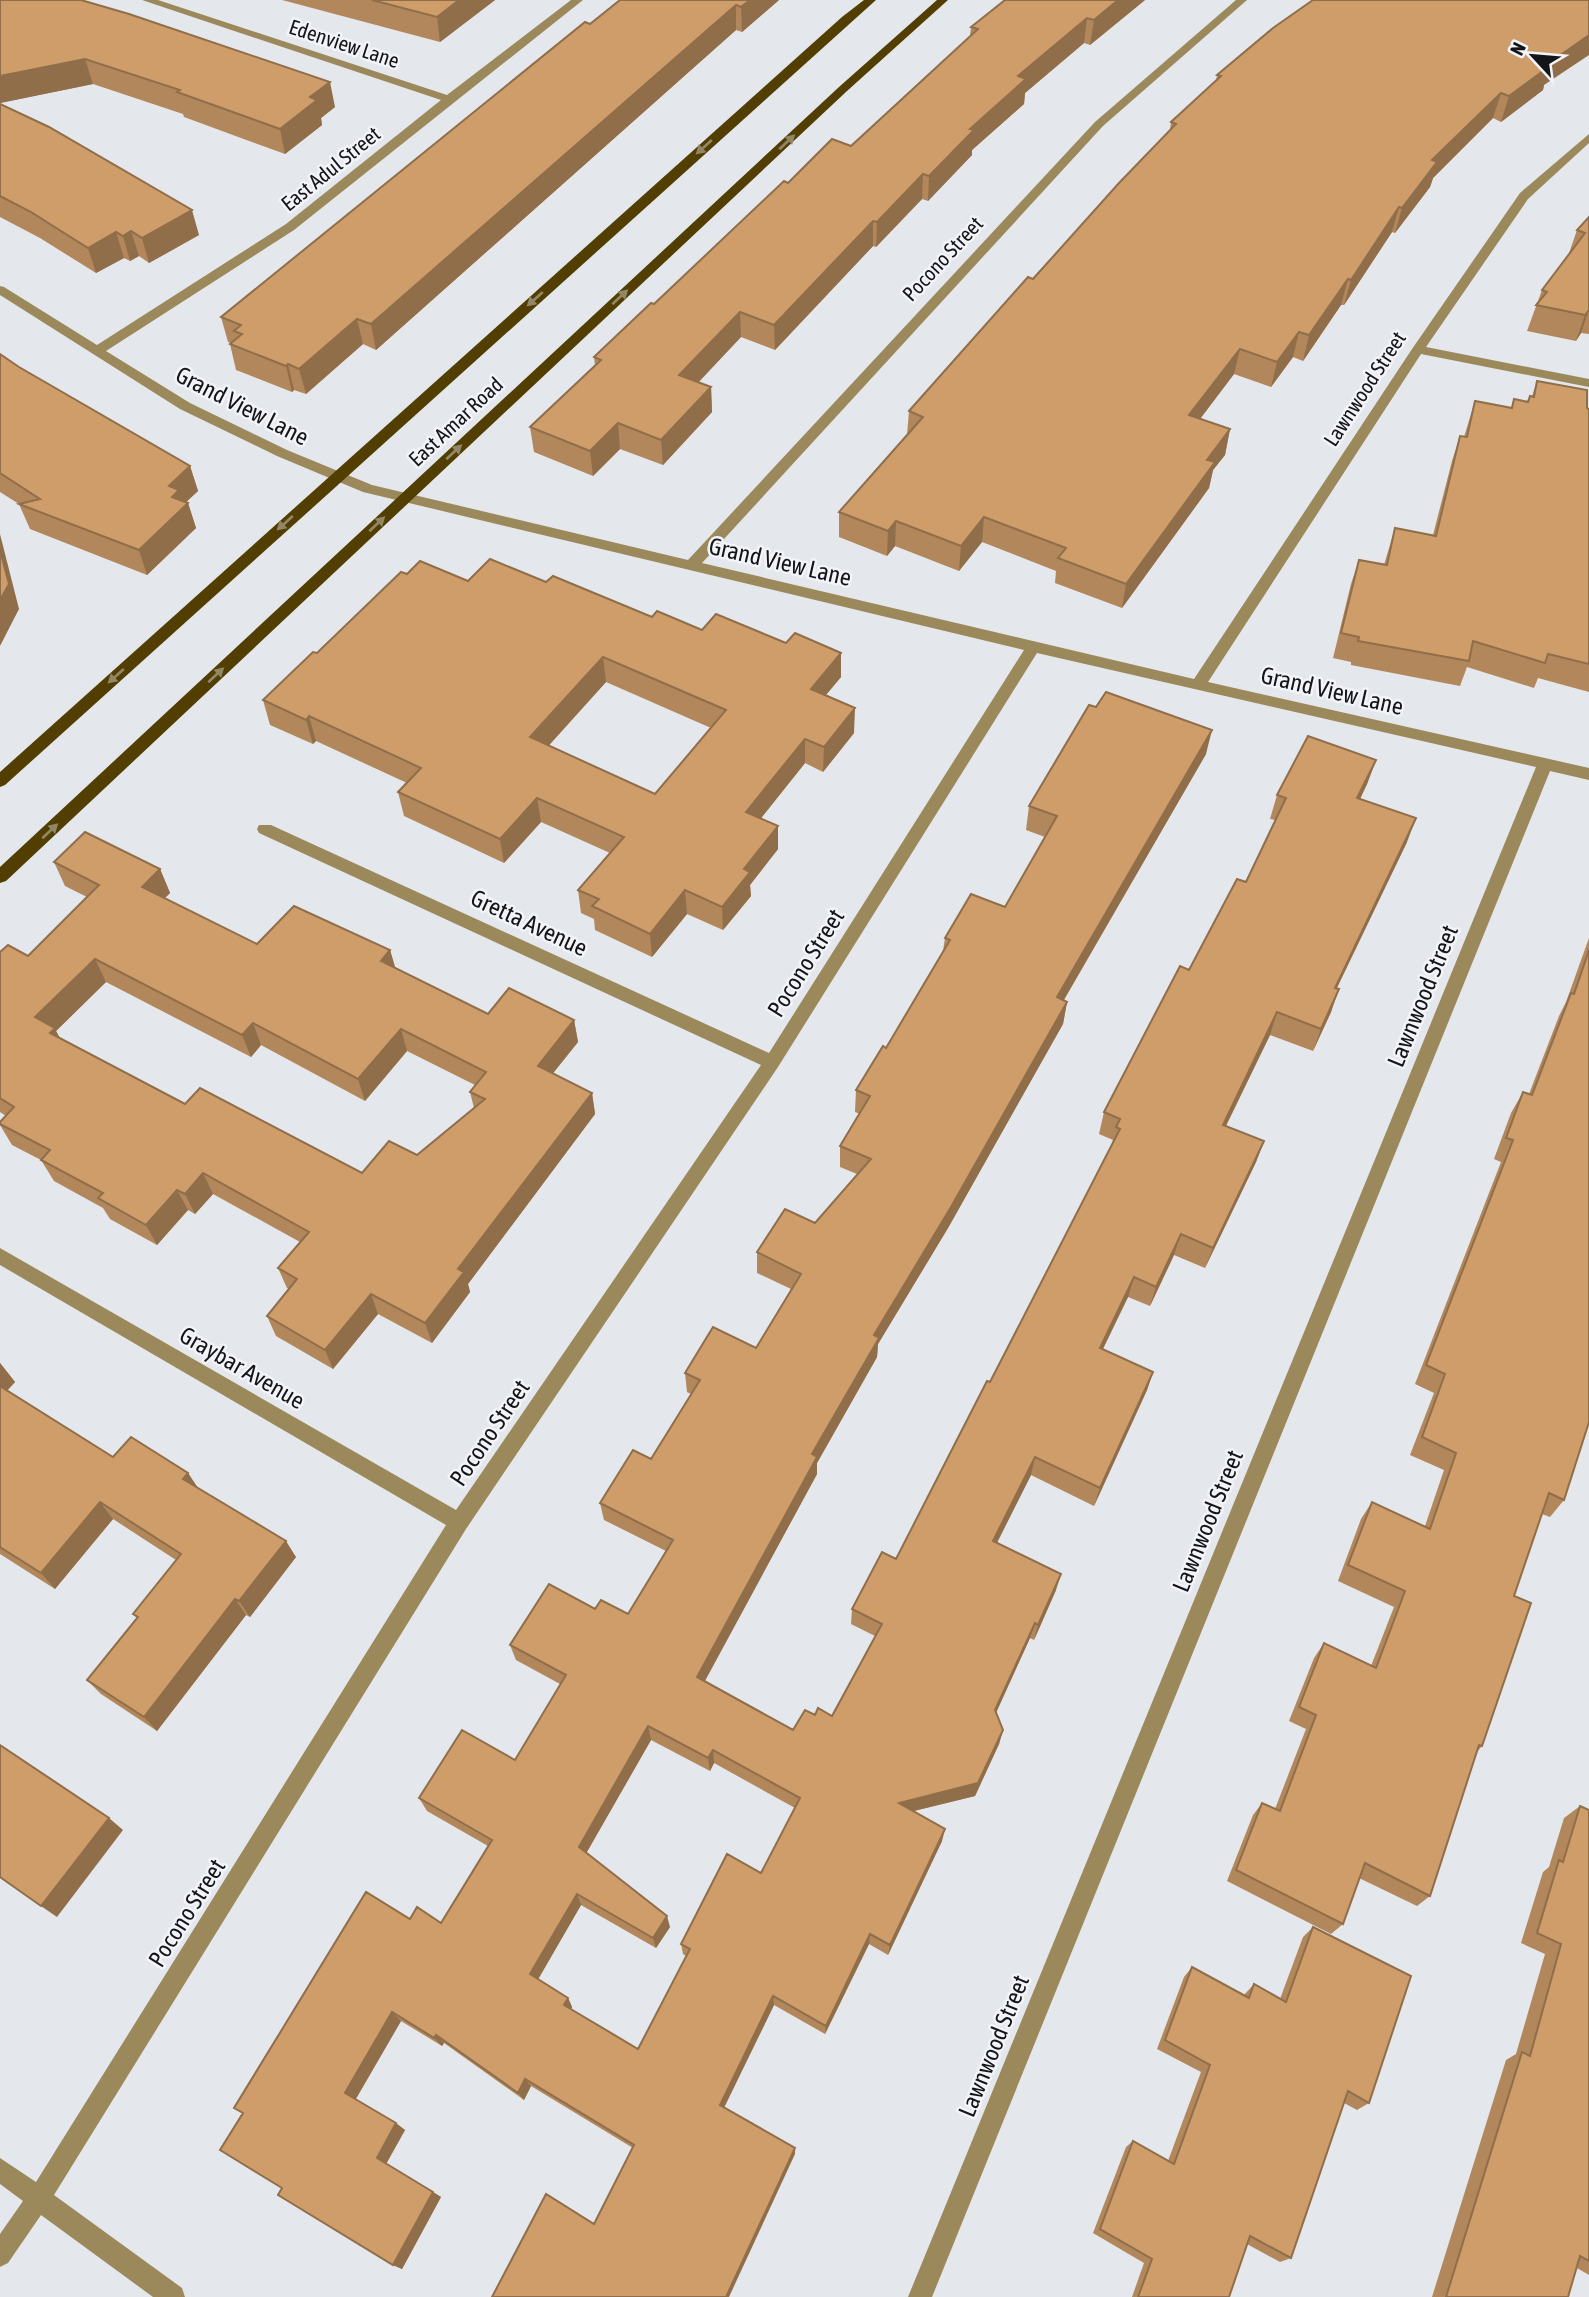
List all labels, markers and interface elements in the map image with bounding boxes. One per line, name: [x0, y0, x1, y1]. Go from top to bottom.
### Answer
street label: Edenview Lane: [286, 14, 402, 72]
north arrow: [1498, 21, 1568, 91]
text: N: [1505, 39, 1530, 58]
street label: East Adul Street: [276, 121, 385, 215]
one-way arrow: [778, 134, 795, 150]
one-way arrow: [696, 138, 713, 154]
street label: Pocono Street: [897, 211, 987, 305]
one-way arrow: [611, 289, 628, 305]
one-way arrow: [526, 291, 544, 307]
street label: Lawnwood Street: [1318, 327, 1410, 450]
street label: Grand View Lane: [171, 361, 313, 451]
street label: East Amar Road: [403, 372, 507, 471]
one-way arrow: [445, 444, 462, 460]
one-way arrow: [276, 515, 294, 531]
one-way arrow: [368, 516, 386, 532]
street label: Grand View Lane: [706, 532, 854, 591]
street label: Grand View Lane: [1258, 661, 1406, 720]
one-way arrow: [108, 667, 125, 683]
one-way arrow: [207, 667, 225, 683]
one-way arrow: [41, 823, 58, 839]
street label: Gretta Avenue: [467, 884, 592, 961]
street label: Pocono Street: [762, 904, 849, 1022]
street label: Lawnwood Street: [1382, 921, 1463, 1071]
street label: Graybar Avenue: [175, 1321, 309, 1414]
street label: Pocono Street: [444, 1375, 535, 1491]
street label: Lawnwood Street: [1167, 1446, 1248, 1596]
street label: Pocono Street: [143, 1854, 230, 1972]
street label: Lawnwood Street: [953, 1971, 1034, 2121]

